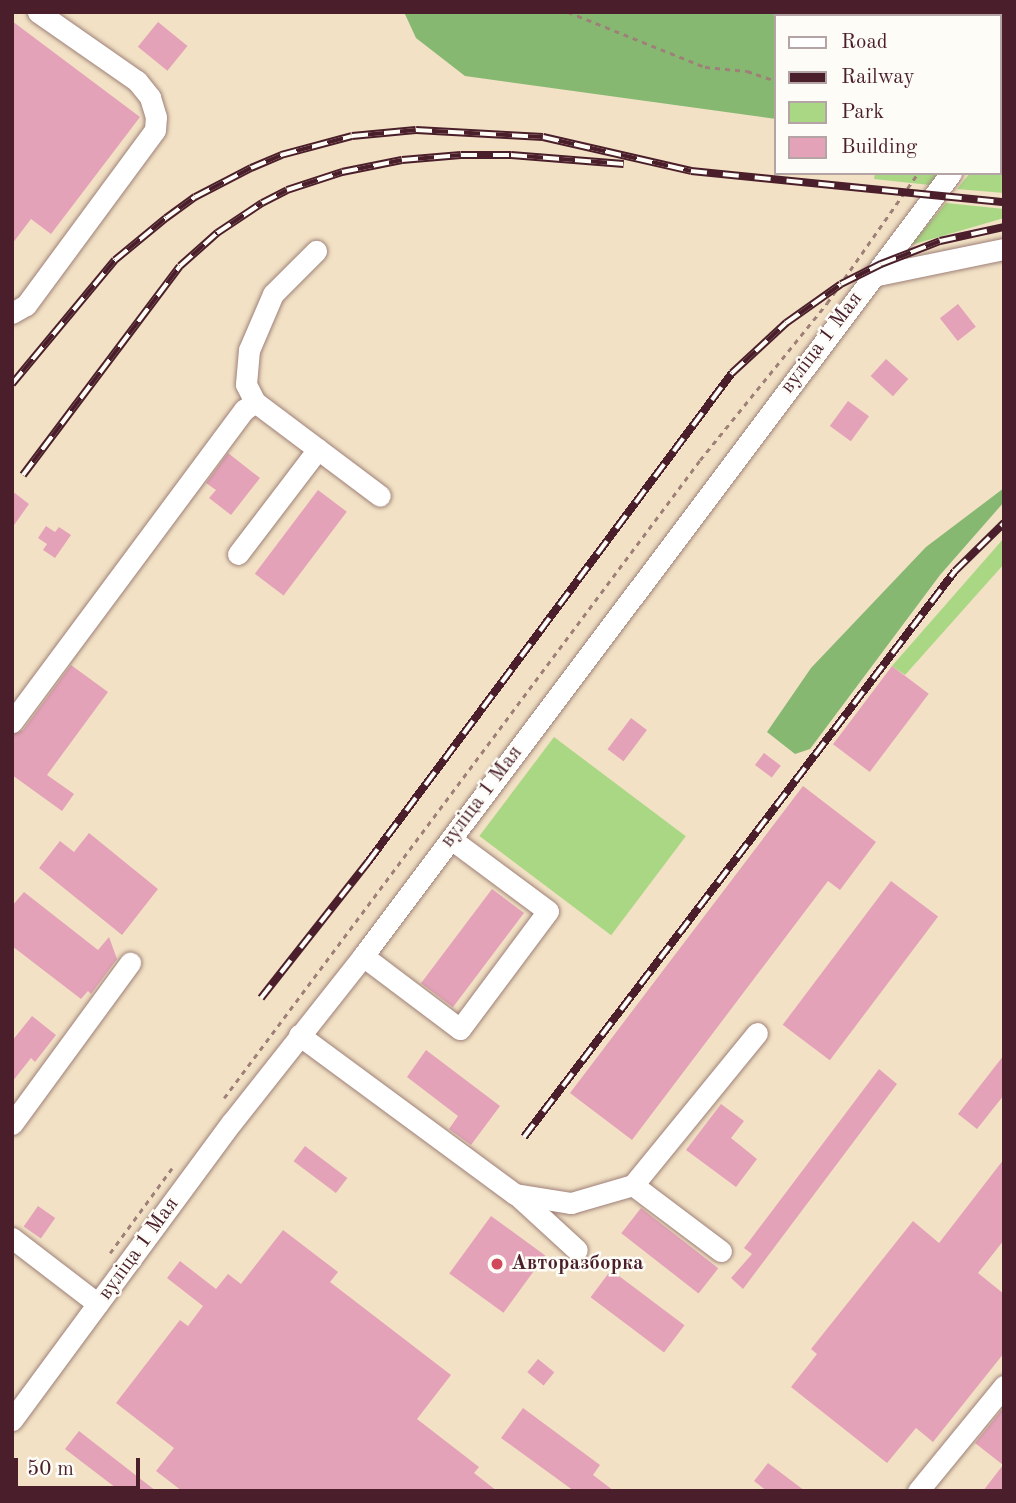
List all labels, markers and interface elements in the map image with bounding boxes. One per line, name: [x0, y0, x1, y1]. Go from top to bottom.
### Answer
legend: [774, 14, 1002, 175]
text: Road: [841, 32, 888, 53]
text: Railway: [841, 67, 915, 88]
text: Park: [841, 102, 884, 123]
text: Building: [841, 137, 917, 158]
street label: вуліца 1 Мая: [776, 287, 868, 399]
street label: вуліца 1 Мая: [436, 741, 528, 853]
street label: вуліца 1 Мая: [93, 1193, 185, 1305]
place label: Авторазборка: [511, 1251, 644, 1277]
marker: Авторазборка: [489, 1256, 505, 1272]
scale bar: [18, 1444, 144, 1488]
text: 50 m: [27, 1459, 74, 1480]

